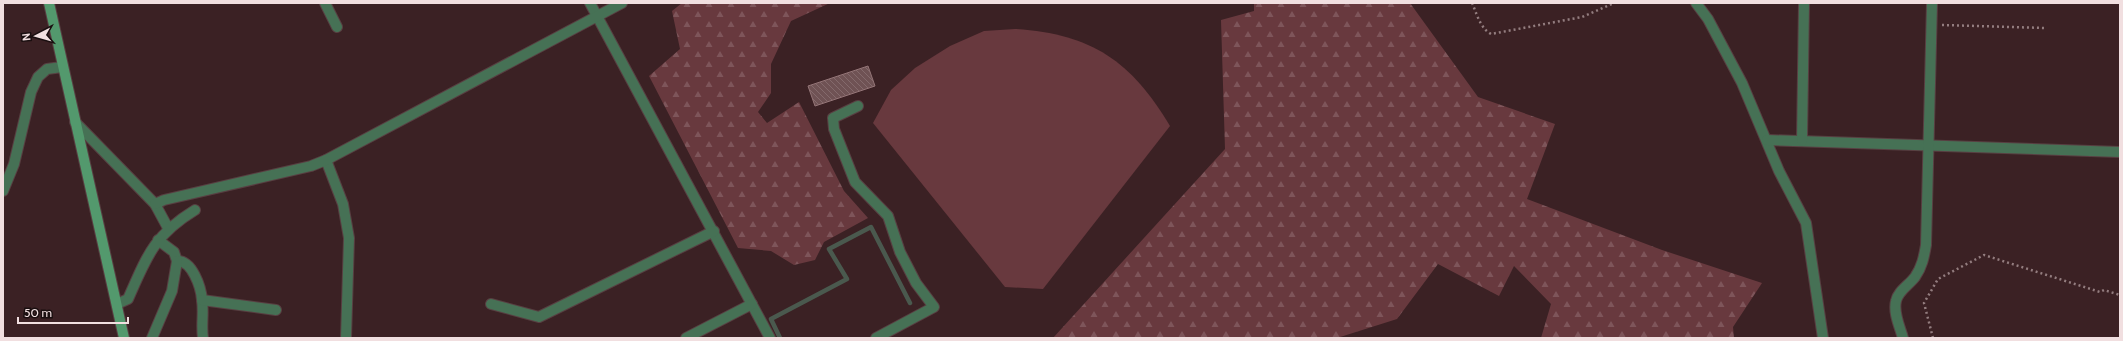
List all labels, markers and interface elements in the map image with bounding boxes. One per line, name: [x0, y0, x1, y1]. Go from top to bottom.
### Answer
north arrow: [16, 16, 56, 56]
text: N: [19, 32, 33, 42]
scale bar: [18, 299, 128, 325]
text: 50 m: [24, 305, 52, 320]

